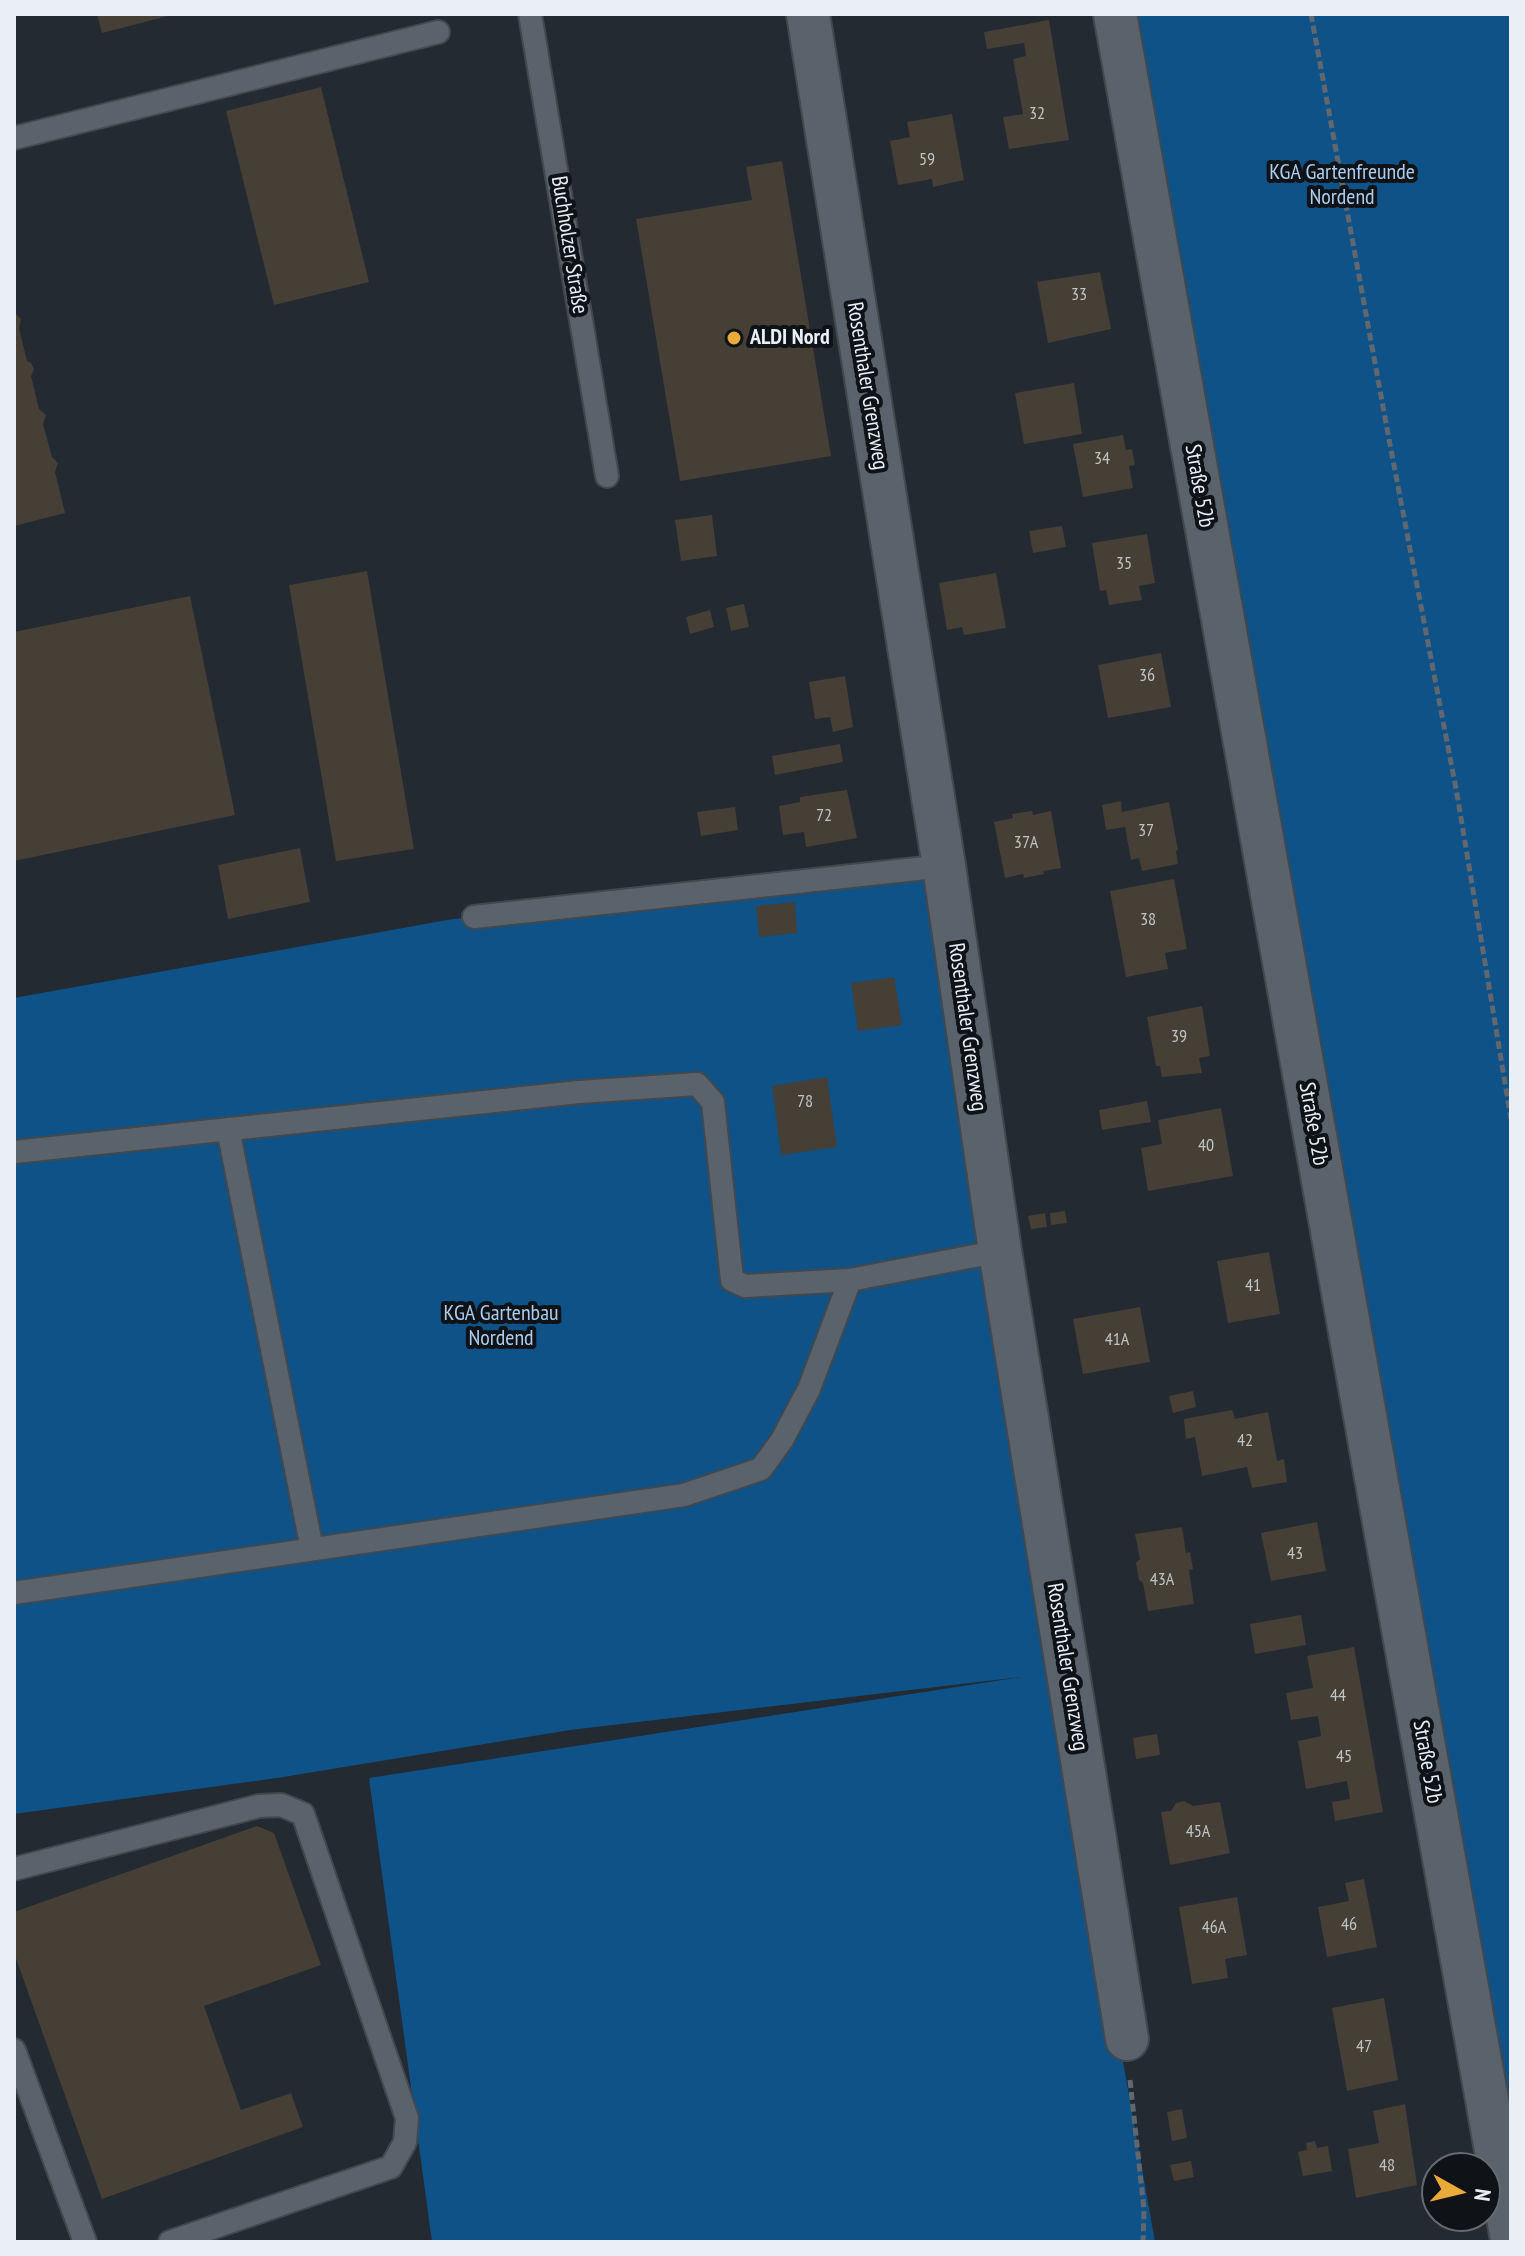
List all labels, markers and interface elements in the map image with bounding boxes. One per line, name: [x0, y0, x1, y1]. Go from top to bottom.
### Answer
house number: 32: [1029, 103, 1045, 125]
house number: 59: [919, 149, 935, 171]
park label: KGA Gartenfreunde Nordend: [1269, 160, 1415, 212]
street label: Buchholzer Straße: [545, 174, 593, 316]
house number: 33: [1071, 284, 1087, 306]
street label: Rosenthaler Grenzweg: [841, 300, 893, 472]
place label: ALDI Nord: [750, 325, 830, 351]
marker: ALDI Nord: [725, 329, 743, 347]
street label: Straße 52b: [1179, 442, 1219, 530]
house number: 34: [1094, 448, 1110, 470]
house number: 35: [1116, 553, 1132, 575]
house number: 36: [1139, 665, 1155, 687]
house number: 72: [816, 805, 832, 827]
house number: 37: [1138, 820, 1154, 842]
house number: 37A: [1014, 832, 1038, 854]
house number: 38: [1140, 909, 1156, 931]
street label: Rosenthaler Grenzweg: [942, 941, 992, 1113]
house number: 39: [1171, 1026, 1187, 1048]
street label: Straße 52b: [1293, 1080, 1333, 1168]
house number: 78: [797, 1091, 813, 1113]
house number: 40: [1198, 1135, 1214, 1157]
house number: 41: [1245, 1275, 1261, 1297]
park label: KGA Gartenbau Nordend: [444, 1301, 558, 1352]
house number: 41A: [1105, 1329, 1129, 1351]
house number: 42: [1237, 1430, 1253, 1452]
house number: 43: [1287, 1543, 1303, 1565]
house number: 43A: [1150, 1569, 1174, 1591]
street label: Rosenthaler Grenzweg: [1041, 1581, 1093, 1753]
house number: 44: [1330, 1685, 1346, 1707]
street label: Straße 52b: [1407, 1718, 1447, 1806]
house number: 45: [1336, 1746, 1352, 1768]
house number: 45A: [1186, 1821, 1210, 1843]
house number: 46: [1341, 1914, 1357, 1936]
house number: 46A: [1202, 1917, 1226, 1939]
house number: 47: [1356, 2036, 1372, 2058]
north arrow: [1421, 2152, 1501, 2232]
house number: 48: [1379, 2155, 1395, 2177]
text: N: [1468, 2187, 1497, 2203]

